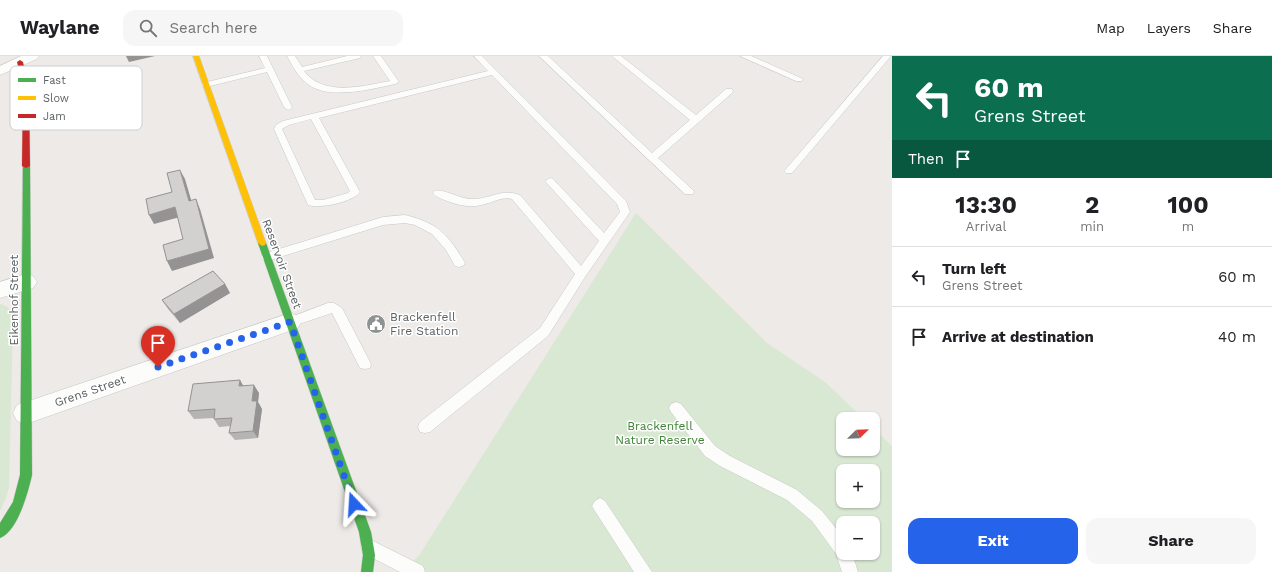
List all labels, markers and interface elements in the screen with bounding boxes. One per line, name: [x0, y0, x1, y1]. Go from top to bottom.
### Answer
search box: [123, 10, 403, 46]
text: Waylane: [20, 16, 99, 39]
icon: search: [137, 17, 159, 39]
text: Search here: [169, 19, 257, 37]
text: Map: [1096, 20, 1125, 36]
text: Layers: [1147, 20, 1191, 36]
text: Share: [1213, 20, 1252, 36]
legend: [10, 66, 142, 130]
text: 60 m: [974, 71, 1044, 104]
icon: left: [908, 72, 960, 124]
text: Fast: [43, 74, 66, 87]
text: Slow: [43, 92, 69, 105]
text: Grens Street: [974, 105, 1085, 126]
text: Jam: [43, 110, 66, 123]
icon: arrive: [952, 148, 974, 170]
text: Then: [908, 150, 944, 168]
text: 13:30: [955, 191, 1017, 219]
text: 2: [1085, 191, 1099, 219]
text: 100: [1167, 191, 1209, 219]
street label: Reservoir Street: [259, 217, 305, 311]
text: Arrival: [966, 219, 1006, 234]
text: min: [1080, 219, 1104, 234]
text: m: [1182, 219, 1194, 234]
street label: Eikenhof Street: [7, 255, 21, 345]
text: Turn left: [942, 260, 1006, 278]
icon: left: [908, 266, 930, 288]
text: 60 m: [1218, 268, 1256, 286]
text: Grens Street: [942, 278, 1022, 293]
place label: Brackenfell Fire Station: [390, 310, 458, 338]
public building icon: Brackenfell Fire Station: [365, 313, 387, 335]
pin: [141, 326, 175, 367]
icon: arrive: [908, 326, 930, 348]
text: Arrive at destination: [942, 328, 1094, 346]
text: 40 m: [1218, 328, 1256, 346]
icon: arrive: [147, 332, 169, 354]
street label: Grens Street: [53, 372, 127, 410]
north arrow: [836, 412, 880, 456]
map controls: [836, 412, 880, 560]
park label: Brackenfell Nature Reserve: [615, 419, 705, 447]
button: +: [836, 464, 880, 508]
position arrow: [333, 483, 375, 525]
button: −: [836, 516, 880, 560]
button: Exit: [908, 518, 1078, 564]
button: Share: [1086, 518, 1256, 564]

